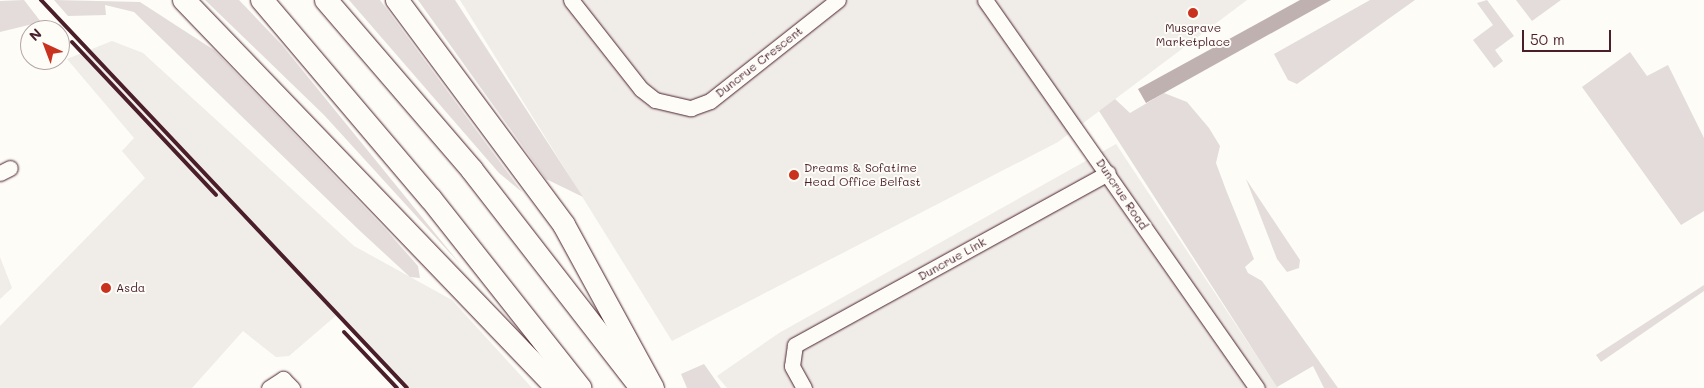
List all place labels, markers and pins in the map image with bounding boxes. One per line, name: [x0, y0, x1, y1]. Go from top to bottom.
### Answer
marker: Musgrave Marketplace: [1187, 7, 1199, 19]
place label: Musgrave Marketplace: [1156, 21, 1230, 49]
place label: Dreams & Sofatime Head Office Belfast: [804, 161, 921, 189]
marker: Dreams & Sofatime Head Office Belfast: [788, 169, 800, 181]
place label: Asda: [116, 281, 145, 295]
marker: Asda: [100, 282, 112, 294]

